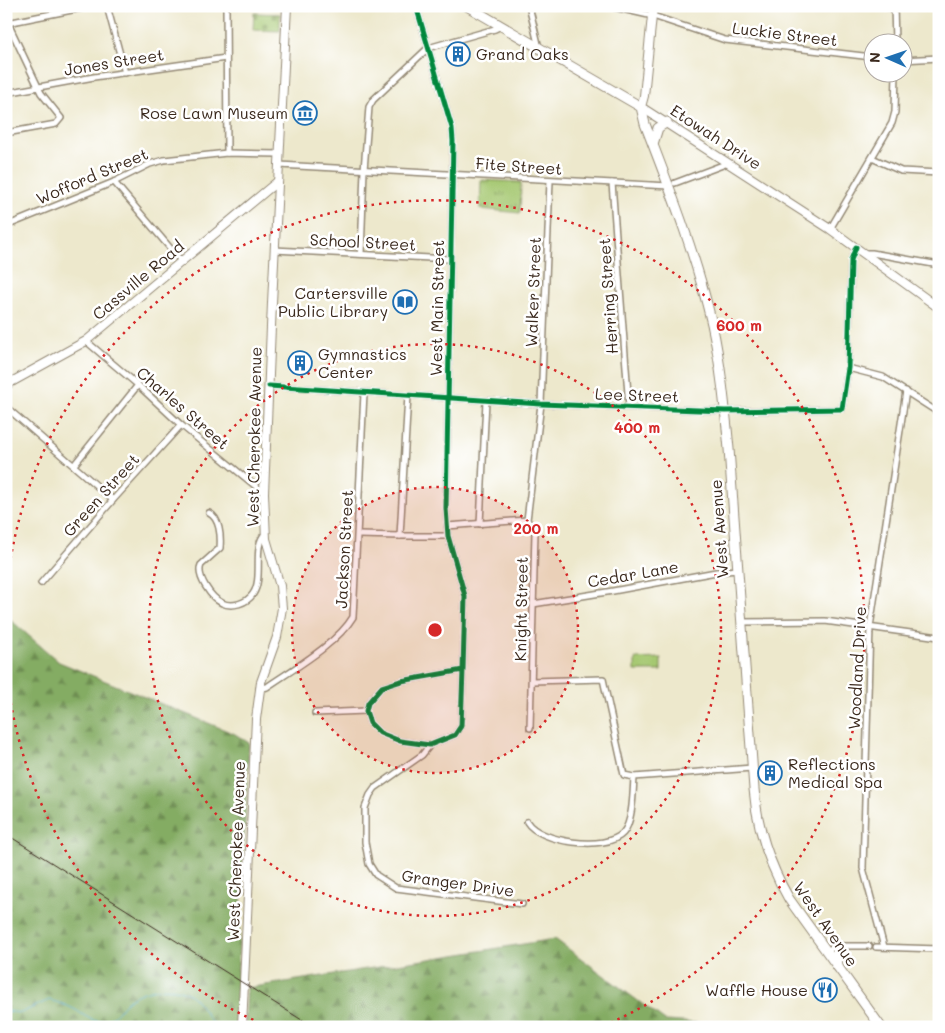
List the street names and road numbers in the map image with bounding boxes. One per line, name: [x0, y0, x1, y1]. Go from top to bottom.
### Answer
street label: Luckie Street: [731, 17, 839, 50]
street label: Jones Street: [62, 43, 165, 80]
street label: Etowah Drive: [667, 99, 766, 174]
street label: Wofford Street: [33, 142, 151, 209]
street label: Fite Street: [475, 152, 563, 179]
street label: School Street: [309, 228, 417, 255]
street label: Cassville Road: [88, 235, 188, 324]
street label: Walker Street: [520, 236, 545, 348]
street label: Herring Street: [593, 237, 622, 355]
street label: West Main Street: [425, 240, 448, 376]
street label: West Cherokee Avenue: [241, 347, 266, 527]
street label: Charles Street: [133, 362, 234, 454]
street label: Lee Street: [595, 383, 679, 406]
street label: Green Street: [58, 449, 143, 541]
street label: West Avenue: [705, 479, 732, 579]
street label: Jackson Street: [330, 489, 357, 609]
street label: Cedar Lane: [586, 555, 680, 592]
street label: Knight Street: [509, 556, 532, 662]
street label: Woodland Drive: [843, 606, 870, 730]
street label: West Cherokee Avenue: [222, 760, 249, 942]
street label: Granger Drive: [400, 864, 516, 901]
street label: West Avenue: [789, 877, 863, 970]

